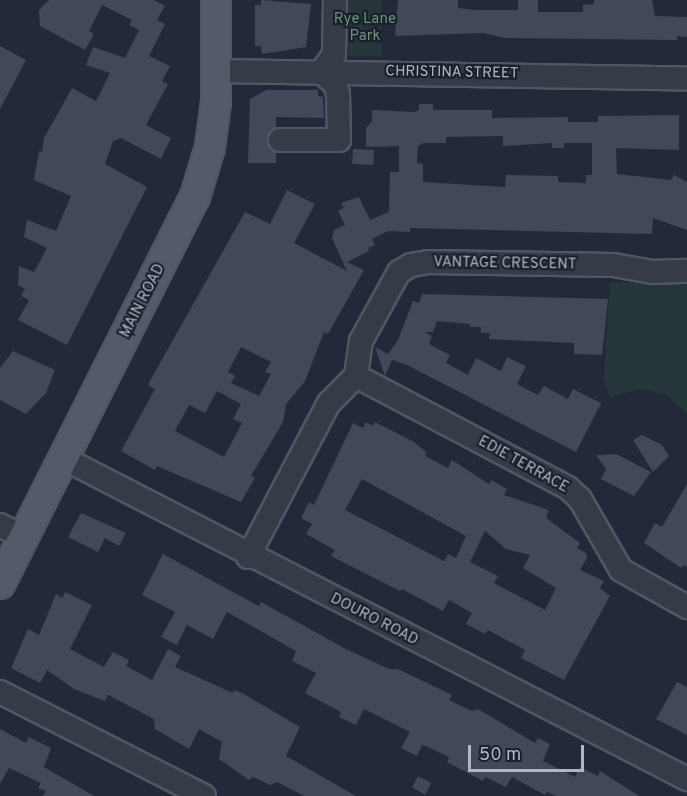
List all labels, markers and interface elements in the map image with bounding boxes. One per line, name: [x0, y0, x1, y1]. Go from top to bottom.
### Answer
park label: Rye Lane Park: [334, 10, 396, 45]
street label: CHRISTINA STREET: [385, 63, 519, 83]
street label: VANTAGE CRESCENT: [433, 254, 577, 274]
street label: MAIN ROAD: [117, 261, 169, 341]
street label: EDIE TERRACE: [474, 433, 572, 497]
street label: DOURO ROAD: [327, 590, 421, 650]
scale bar: [471, 733, 586, 771]
text: 50 m: [479, 744, 521, 767]

